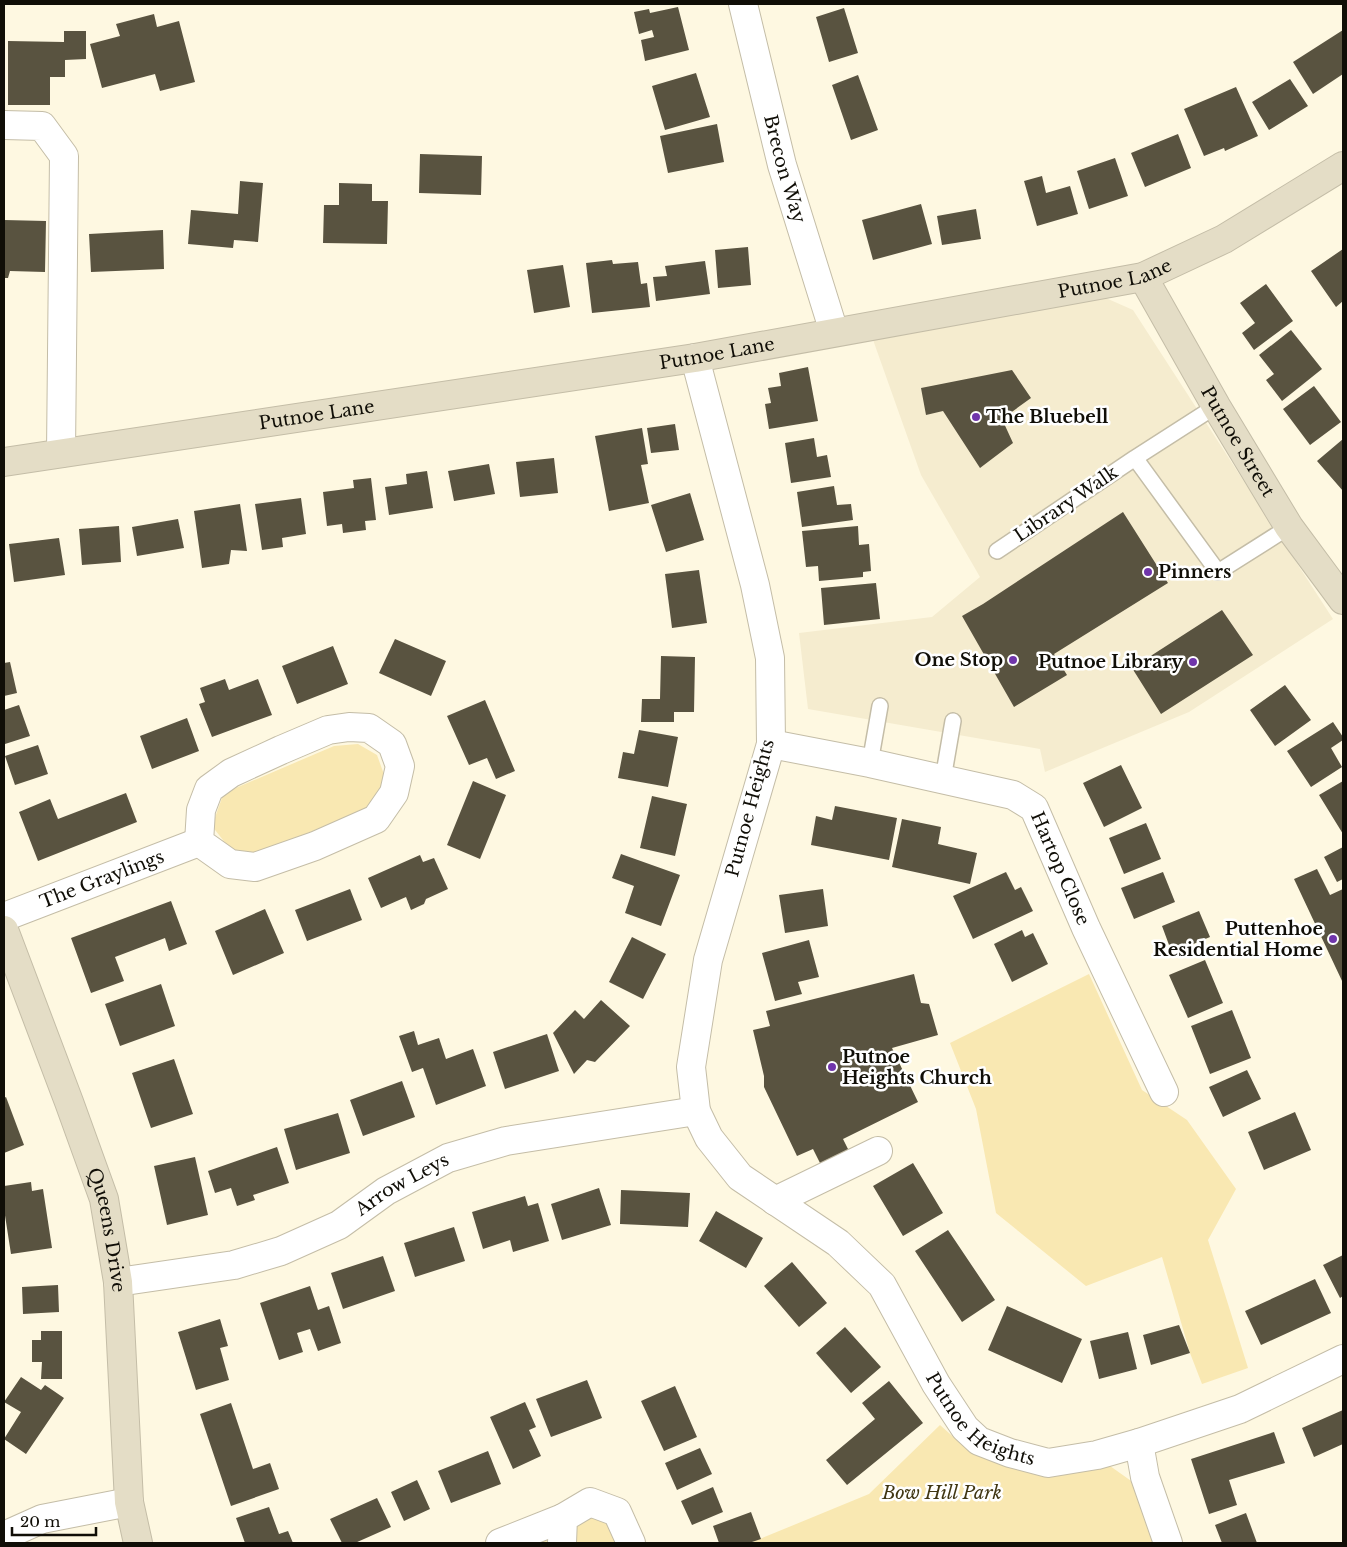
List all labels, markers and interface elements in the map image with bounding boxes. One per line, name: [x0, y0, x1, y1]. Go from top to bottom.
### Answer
street label: Brecon Way: [759, 112, 811, 226]
street label: Putnoe Lane: [1056, 254, 1175, 303]
street label: Putnoe Lane: [658, 333, 776, 374]
street label: Putnoe Street: [1196, 382, 1279, 501]
street label: Putnoe Lane: [257, 395, 376, 435]
place label: The Bluebell: [986, 406, 1109, 428]
marker: The Bluebell: [970, 411, 982, 423]
street label: Library Walk: [1010, 461, 1122, 547]
place label: Pinners: [1158, 561, 1231, 583]
marker: Pinners: [1142, 566, 1154, 578]
place label: One Stop: [914, 649, 1003, 671]
place label: Putnoe Library: [1038, 651, 1183, 673]
marker: One Stop: [1007, 654, 1019, 666]
marker: Putnoe Library: [1187, 656, 1199, 668]
street label: Putnoe Heights: [721, 737, 779, 879]
street label: Hartop Close: [1026, 808, 1095, 929]
street label: The Graylings: [37, 846, 167, 913]
place label: Puttenhoe Residential Home: [1153, 918, 1323, 961]
marker: Puttenhoe Residential Home: [1327, 933, 1339, 945]
place label: Putnoe Heights Church: [842, 1046, 992, 1089]
marker: Putnoe Heights Church: [826, 1061, 838, 1073]
street label: Arrow Leys: [350, 1149, 453, 1221]
street label: Queens Drive: [83, 1165, 130, 1293]
street label: Putnoe Heights: [921, 1369, 1037, 1470]
park label: Bow Hill Park: [881, 1482, 1002, 1504]
scale bar: [12, 1504, 96, 1536]
text: 20 m: [20, 1512, 60, 1531]

